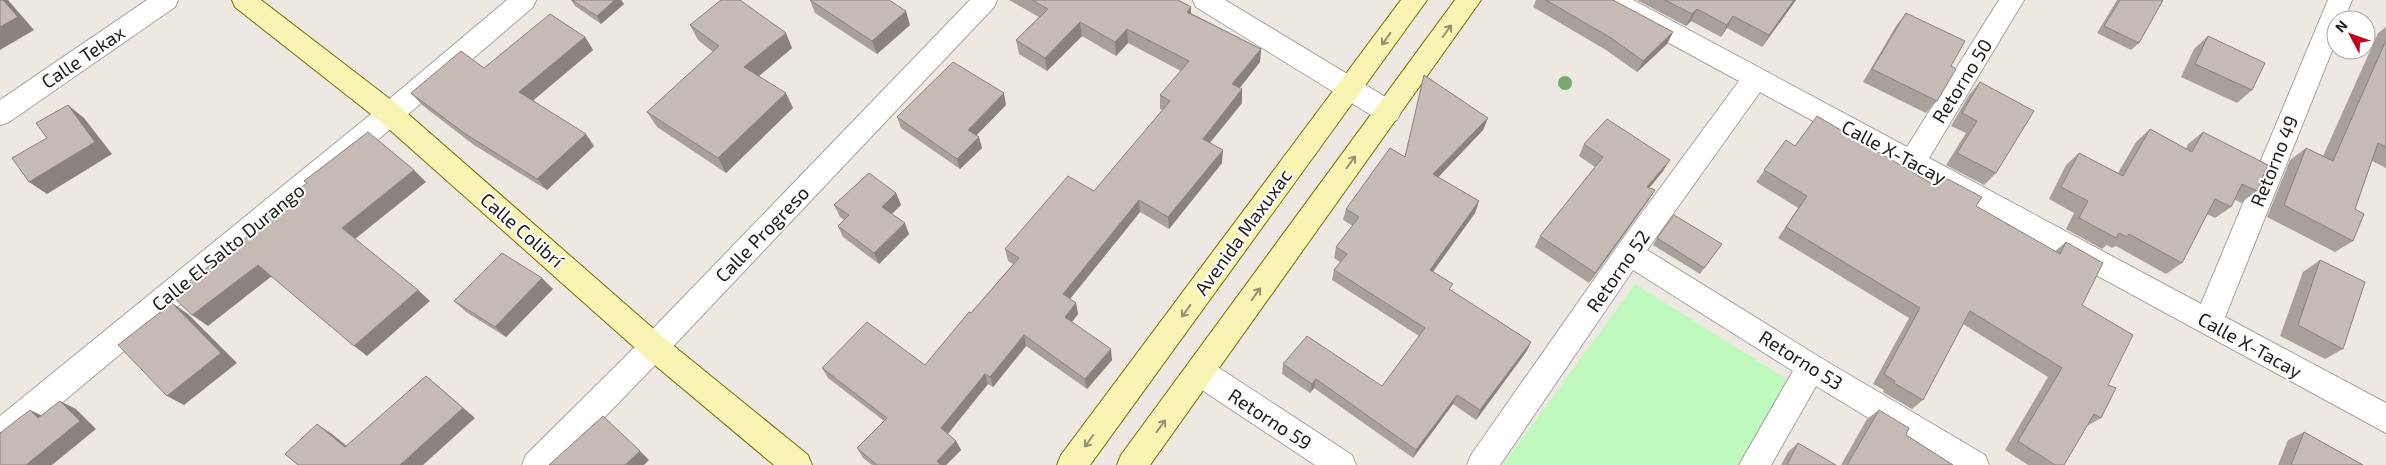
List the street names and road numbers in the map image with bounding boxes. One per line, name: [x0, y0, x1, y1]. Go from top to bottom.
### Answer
street label: Calle Tekax: [37, 20, 129, 93]
street label: Retorno 50: [1927, 34, 1997, 127]
street label: Retorno 49: [2245, 112, 2302, 210]
street label: Calle X-Tacay: [1838, 114, 1950, 189]
street label: Avenida Maxuxac: [1189, 164, 1296, 299]
street label: Calle El Salto Durango: [147, 178, 309, 315]
street label: Calle Progreso: [710, 181, 813, 287]
street label: Calle Colibrí: [476, 187, 569, 273]
street label: Retorno 52: [1581, 225, 1654, 316]
street label: Calle X-Tacay: [2194, 307, 2306, 383]
street label: Retorno 53: [1755, 325, 1847, 394]
street label: Retorno 59: [1224, 383, 1316, 454]

